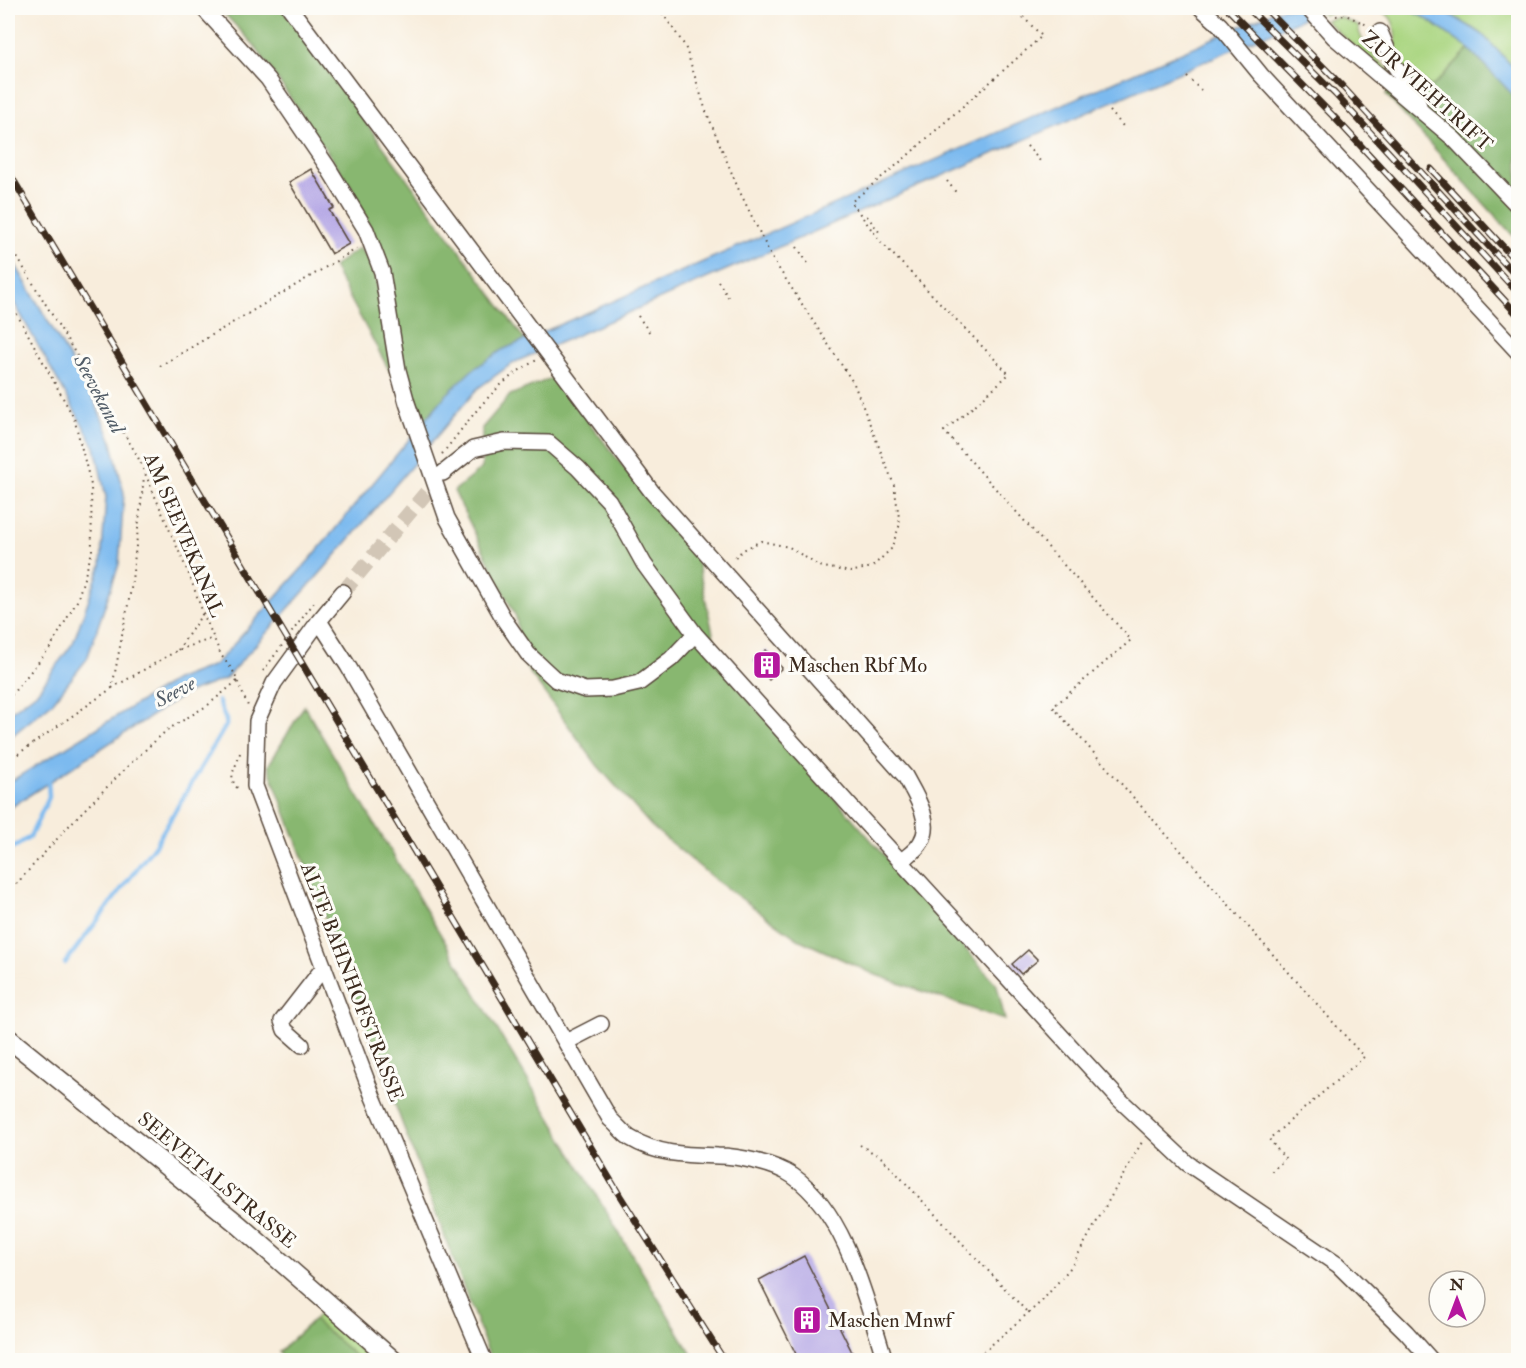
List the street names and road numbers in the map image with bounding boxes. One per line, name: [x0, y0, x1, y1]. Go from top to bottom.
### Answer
street label: ZUR VIEHTRIFT: [1356, 25, 1498, 157]
street label: AM SEEVEKANAL: [138, 448, 230, 621]
street label: ALTE BAHNHOFSTRASSE: [294, 858, 409, 1105]
street label: SEEVETALSTRASSE: [133, 1106, 301, 1254]

